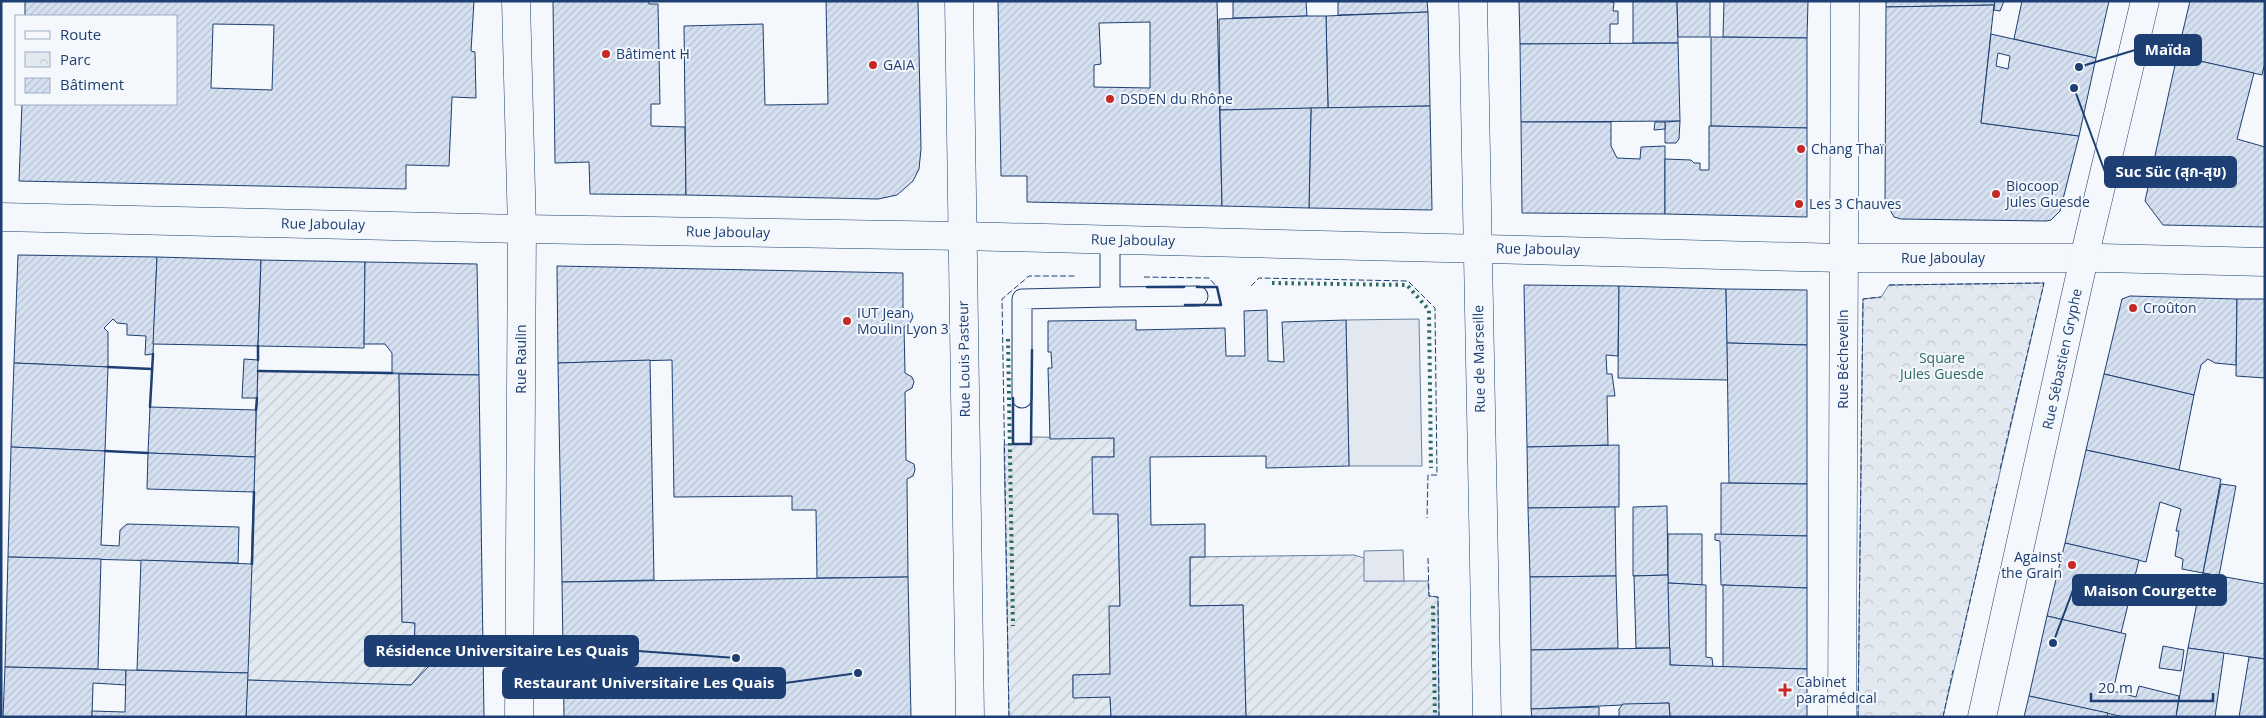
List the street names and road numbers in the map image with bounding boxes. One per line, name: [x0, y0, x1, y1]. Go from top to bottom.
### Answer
street label: Rue Jaboulay: [281, 213, 366, 234]
street label: Rue Jaboulay: [686, 221, 771, 242]
street label: Rue Jaboulay: [1091, 229, 1176, 250]
street label: Rue Jaboulay: [1496, 238, 1581, 259]
street label: Rue Jaboulay: [1901, 248, 1986, 267]
street label: Rue Sébastien Gryphe: [2037, 286, 2086, 431]
street label: Rue Louis Pasteur: [953, 300, 974, 418]
street label: Rue de Marseille: [1468, 305, 1489, 413]
street label: Rue Béchevelin: [1833, 309, 1852, 409]
street label: Rue Raulin: [511, 324, 530, 394]

